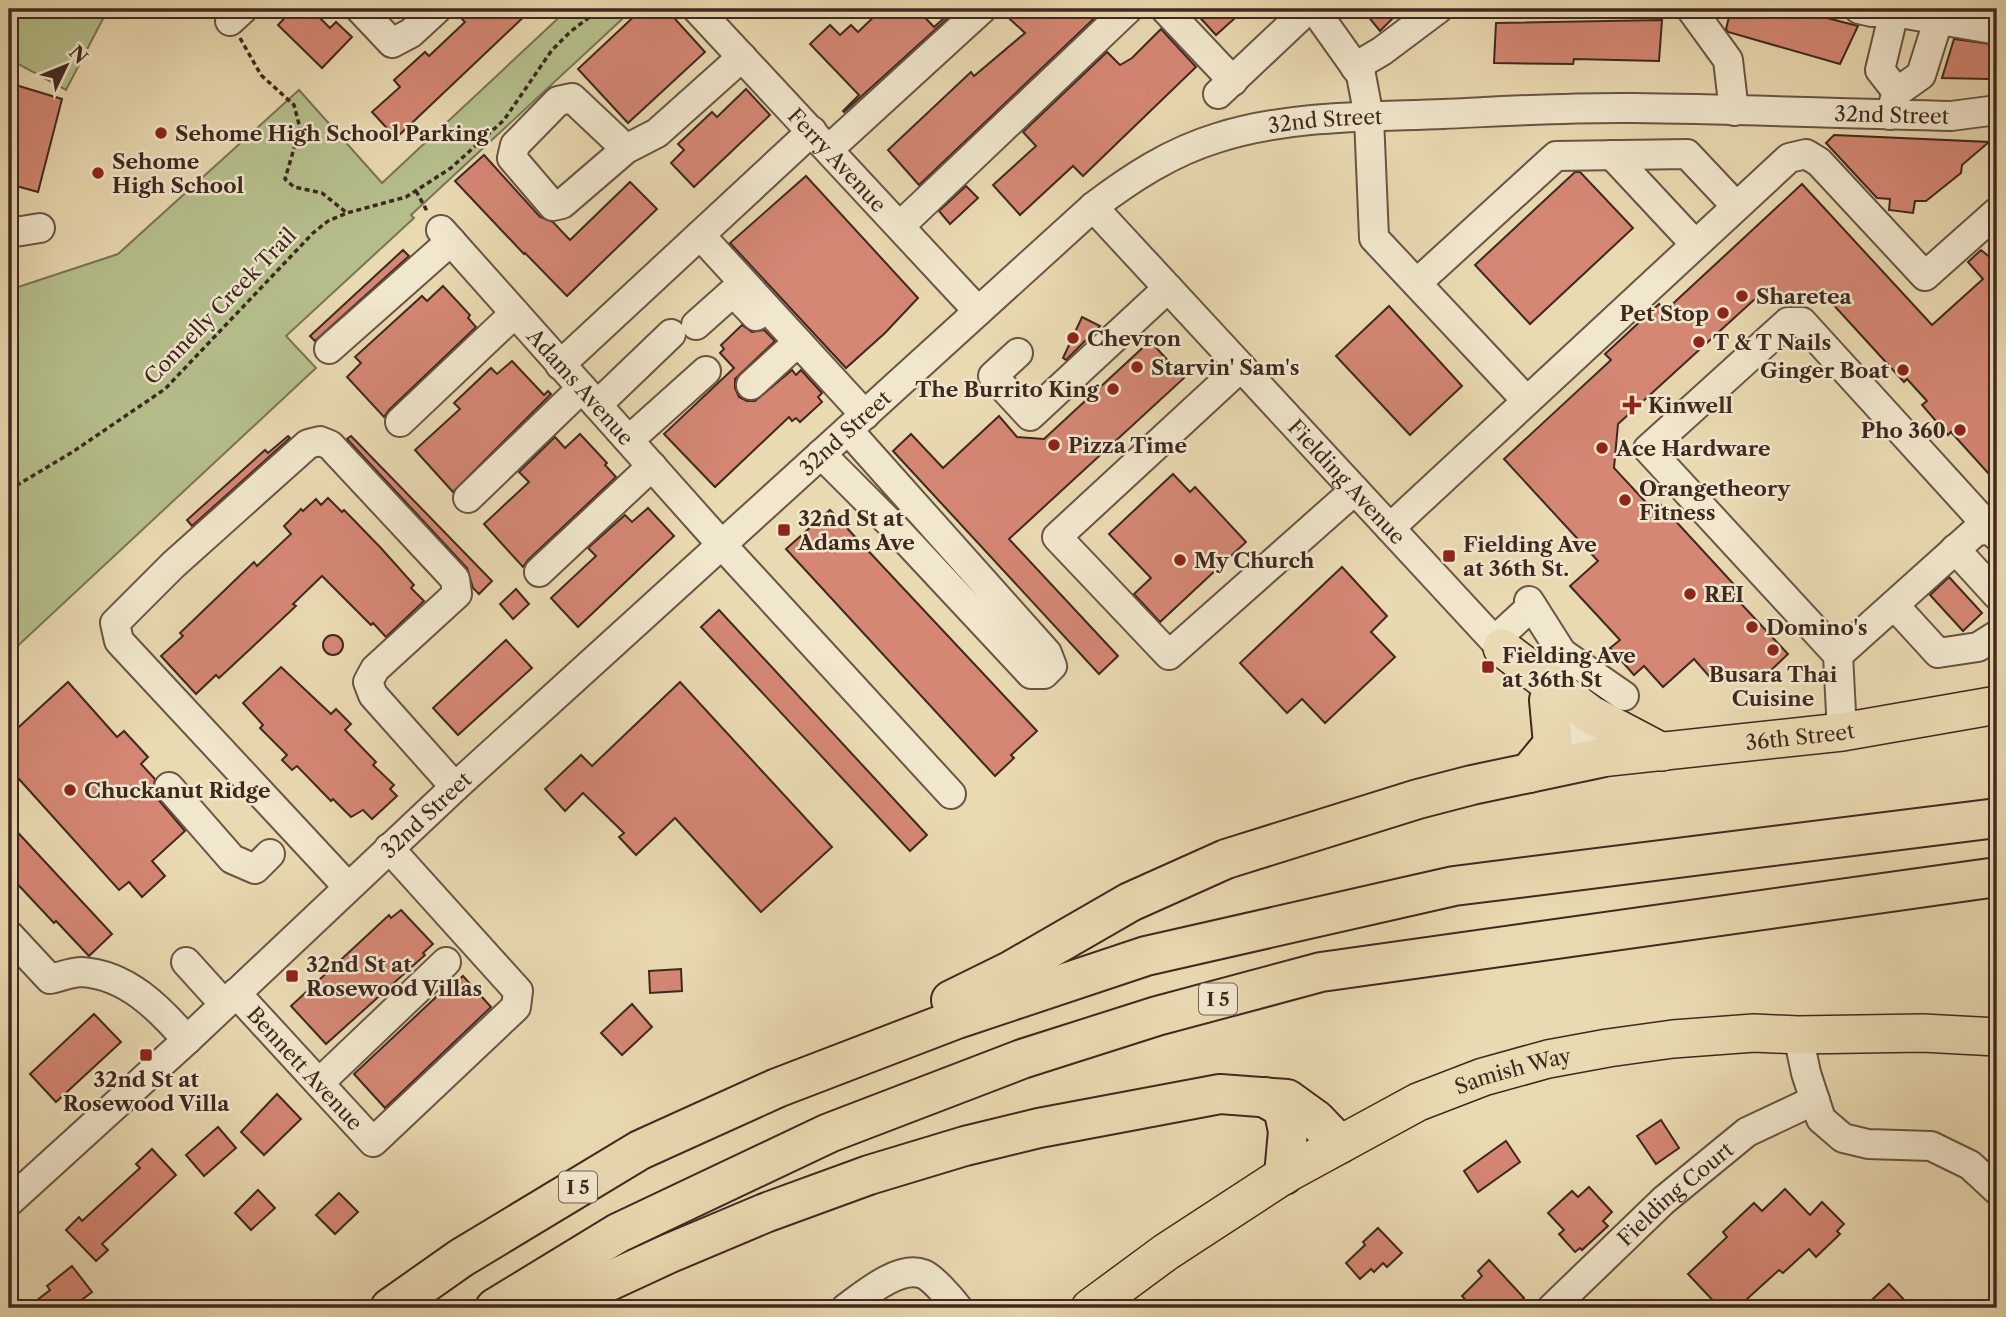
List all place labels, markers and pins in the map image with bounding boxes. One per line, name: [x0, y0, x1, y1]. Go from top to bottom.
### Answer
place label: Sehome High School Parking: [175, 121, 490, 146]
marker: Sehome High School Parking: [153, 125, 169, 141]
place label: Sehome High School: [112, 149, 244, 198]
marker: Sehome High School: [90, 165, 106, 181]
place label: Sharetea: [1756, 284, 1853, 309]
marker: Sharetea: [1734, 288, 1750, 304]
place label: Pet Stop: [1620, 301, 1709, 326]
marker: Pet Stop: [1715, 305, 1731, 321]
place label: Chevron: [1087, 326, 1182, 351]
marker: Chevron: [1065, 330, 1081, 346]
place label: T & T Nails: [1713, 330, 1831, 355]
marker: T & T Nails: [1691, 334, 1707, 350]
place label: Starvin' Sam's: [1151, 355, 1300, 380]
place label: Ginger Boat: [1760, 358, 1890, 383]
marker: Starvin' Sam's: [1129, 359, 1145, 375]
marker: Ginger Boat: [1895, 362, 1911, 378]
place label: The Burrito King: [915, 377, 1100, 402]
marker: The Burrito King: [1105, 381, 1121, 397]
place label: Kinwell: [1648, 393, 1733, 418]
marker: Kinwell: [1622, 395, 1642, 415]
place label: Pho 360: [1861, 418, 1946, 443]
marker: Pho 360: [1952, 422, 1968, 438]
place label: Pizza Time: [1068, 433, 1187, 458]
place label: Ace Hardware: [1615, 436, 1771, 461]
marker: Pizza Time: [1046, 437, 1062, 453]
marker: Ace Hardware: [1594, 440, 1610, 456]
place label: Orangetheory Fitness: [1639, 476, 1791, 525]
marker: Orangetheory Fitness: [1617, 492, 1633, 508]
place label: 32nd St at Adams Ave: [797, 506, 915, 555]
marker: 32nd St at Adams Ave: [776, 522, 792, 538]
place label: Fielding Ave at 36th St.: [1463, 532, 1597, 581]
place label: My Church: [1194, 548, 1315, 573]
marker: Fielding Ave at 36th St.: [1441, 548, 1457, 564]
marker: My Church: [1172, 552, 1188, 568]
place label: REI: [1704, 582, 1744, 607]
marker: REI: [1682, 586, 1698, 602]
place label: Domino's: [1766, 615, 1868, 640]
marker: Domino's: [1744, 619, 1760, 635]
marker: Busara Thai Cuisine: [1765, 642, 1781, 658]
place label: Fielding Ave at 36th St: [1502, 643, 1636, 692]
marker: Fielding Ave at 36th St: [1480, 659, 1496, 675]
place label: Busara Thai Cuisine: [1709, 662, 1838, 711]
place label: Chuckanut Ridge: [84, 778, 271, 803]
marker: Chuckanut Ridge: [62, 782, 78, 798]
place label: 32nd St at Rosewood Villas: [306, 952, 482, 1001]
marker: 32nd St at Rosewood Villas: [284, 968, 300, 984]
marker: 32nd St at Rosewood Villa: [138, 1047, 154, 1063]
place label: 32nd St at Rosewood Villa: [63, 1067, 230, 1116]

